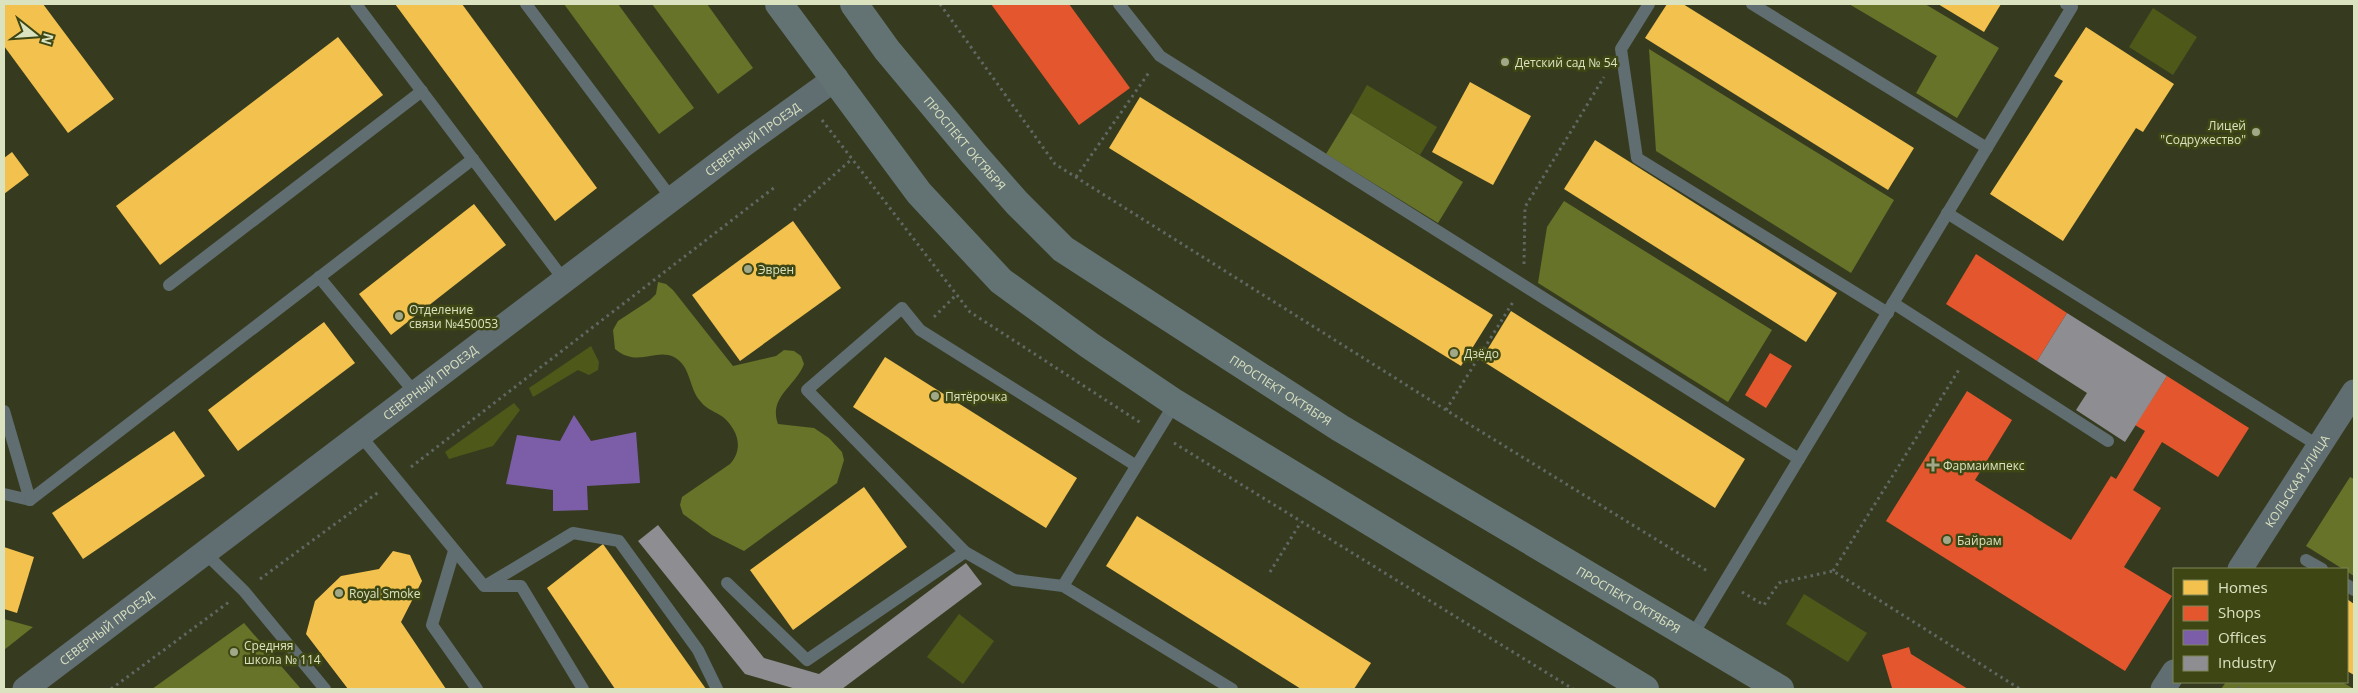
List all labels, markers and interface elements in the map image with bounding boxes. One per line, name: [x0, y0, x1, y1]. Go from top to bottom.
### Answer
north arrow: [10, 10, 60, 60]
text: N: [37, 31, 59, 47]
place label: Детский сад № 54: [1515, 54, 1618, 71]
marker: Детский сад № 54: [1499, 56, 1511, 68]
street label: ПРОСПЕКТ ОКТЯБРЯ: [920, 92, 1010, 193]
street label: СЕВЕРНЫЙ ПРОЕЗД: [701, 98, 803, 180]
place label: Лицей "Содружество": [2160, 117, 2246, 148]
marker: Лицей "Содружество": [2250, 126, 2262, 138]
place label: Эврен: [758, 261, 794, 278]
marker: Эврен: [742, 263, 754, 275]
place label: Отделение связи №450053: [409, 301, 498, 332]
marker: Отделение связи №450053: [393, 310, 405, 322]
street label: СЕВЕРНЫЙ ПРОЕЗД: [379, 341, 481, 424]
place label: Дзёдо: [1464, 345, 1499, 362]
marker: Дзёдо: [1448, 347, 1460, 359]
street label: ПРОСПЕКТ ОКТЯБРЯ: [1227, 351, 1335, 429]
place label: Пятёрочка: [945, 388, 1007, 405]
marker: Пятёрочка: [929, 390, 941, 402]
street label: КОЛЬСКАЯ УЛИЦА: [2261, 431, 2333, 530]
place label: Фармаимпекс: [1943, 457, 2025, 474]
marker: Фармаимпекс: [1927, 459, 1939, 471]
place label: Байрам: [1957, 532, 2001, 549]
marker: Байрам: [1941, 534, 1953, 546]
street label: ПРОСПЕКТ ОКТЯБРЯ: [1574, 562, 1684, 637]
legend: [2173, 568, 2348, 683]
text: Homes: [2218, 577, 2268, 597]
place label: Royal Smoke: [349, 585, 421, 602]
street label: СЕВЕРНЫЙ ПРОЕЗД: [56, 586, 157, 669]
marker: Royal Smoke: [333, 587, 345, 599]
text: Shops: [2218, 602, 2261, 622]
text: Offices: [2218, 627, 2266, 647]
place label: Средняя школа № 114: [244, 637, 321, 668]
marker: Средняя школа № 114: [228, 646, 240, 658]
text: Industry: [2218, 652, 2276, 672]

